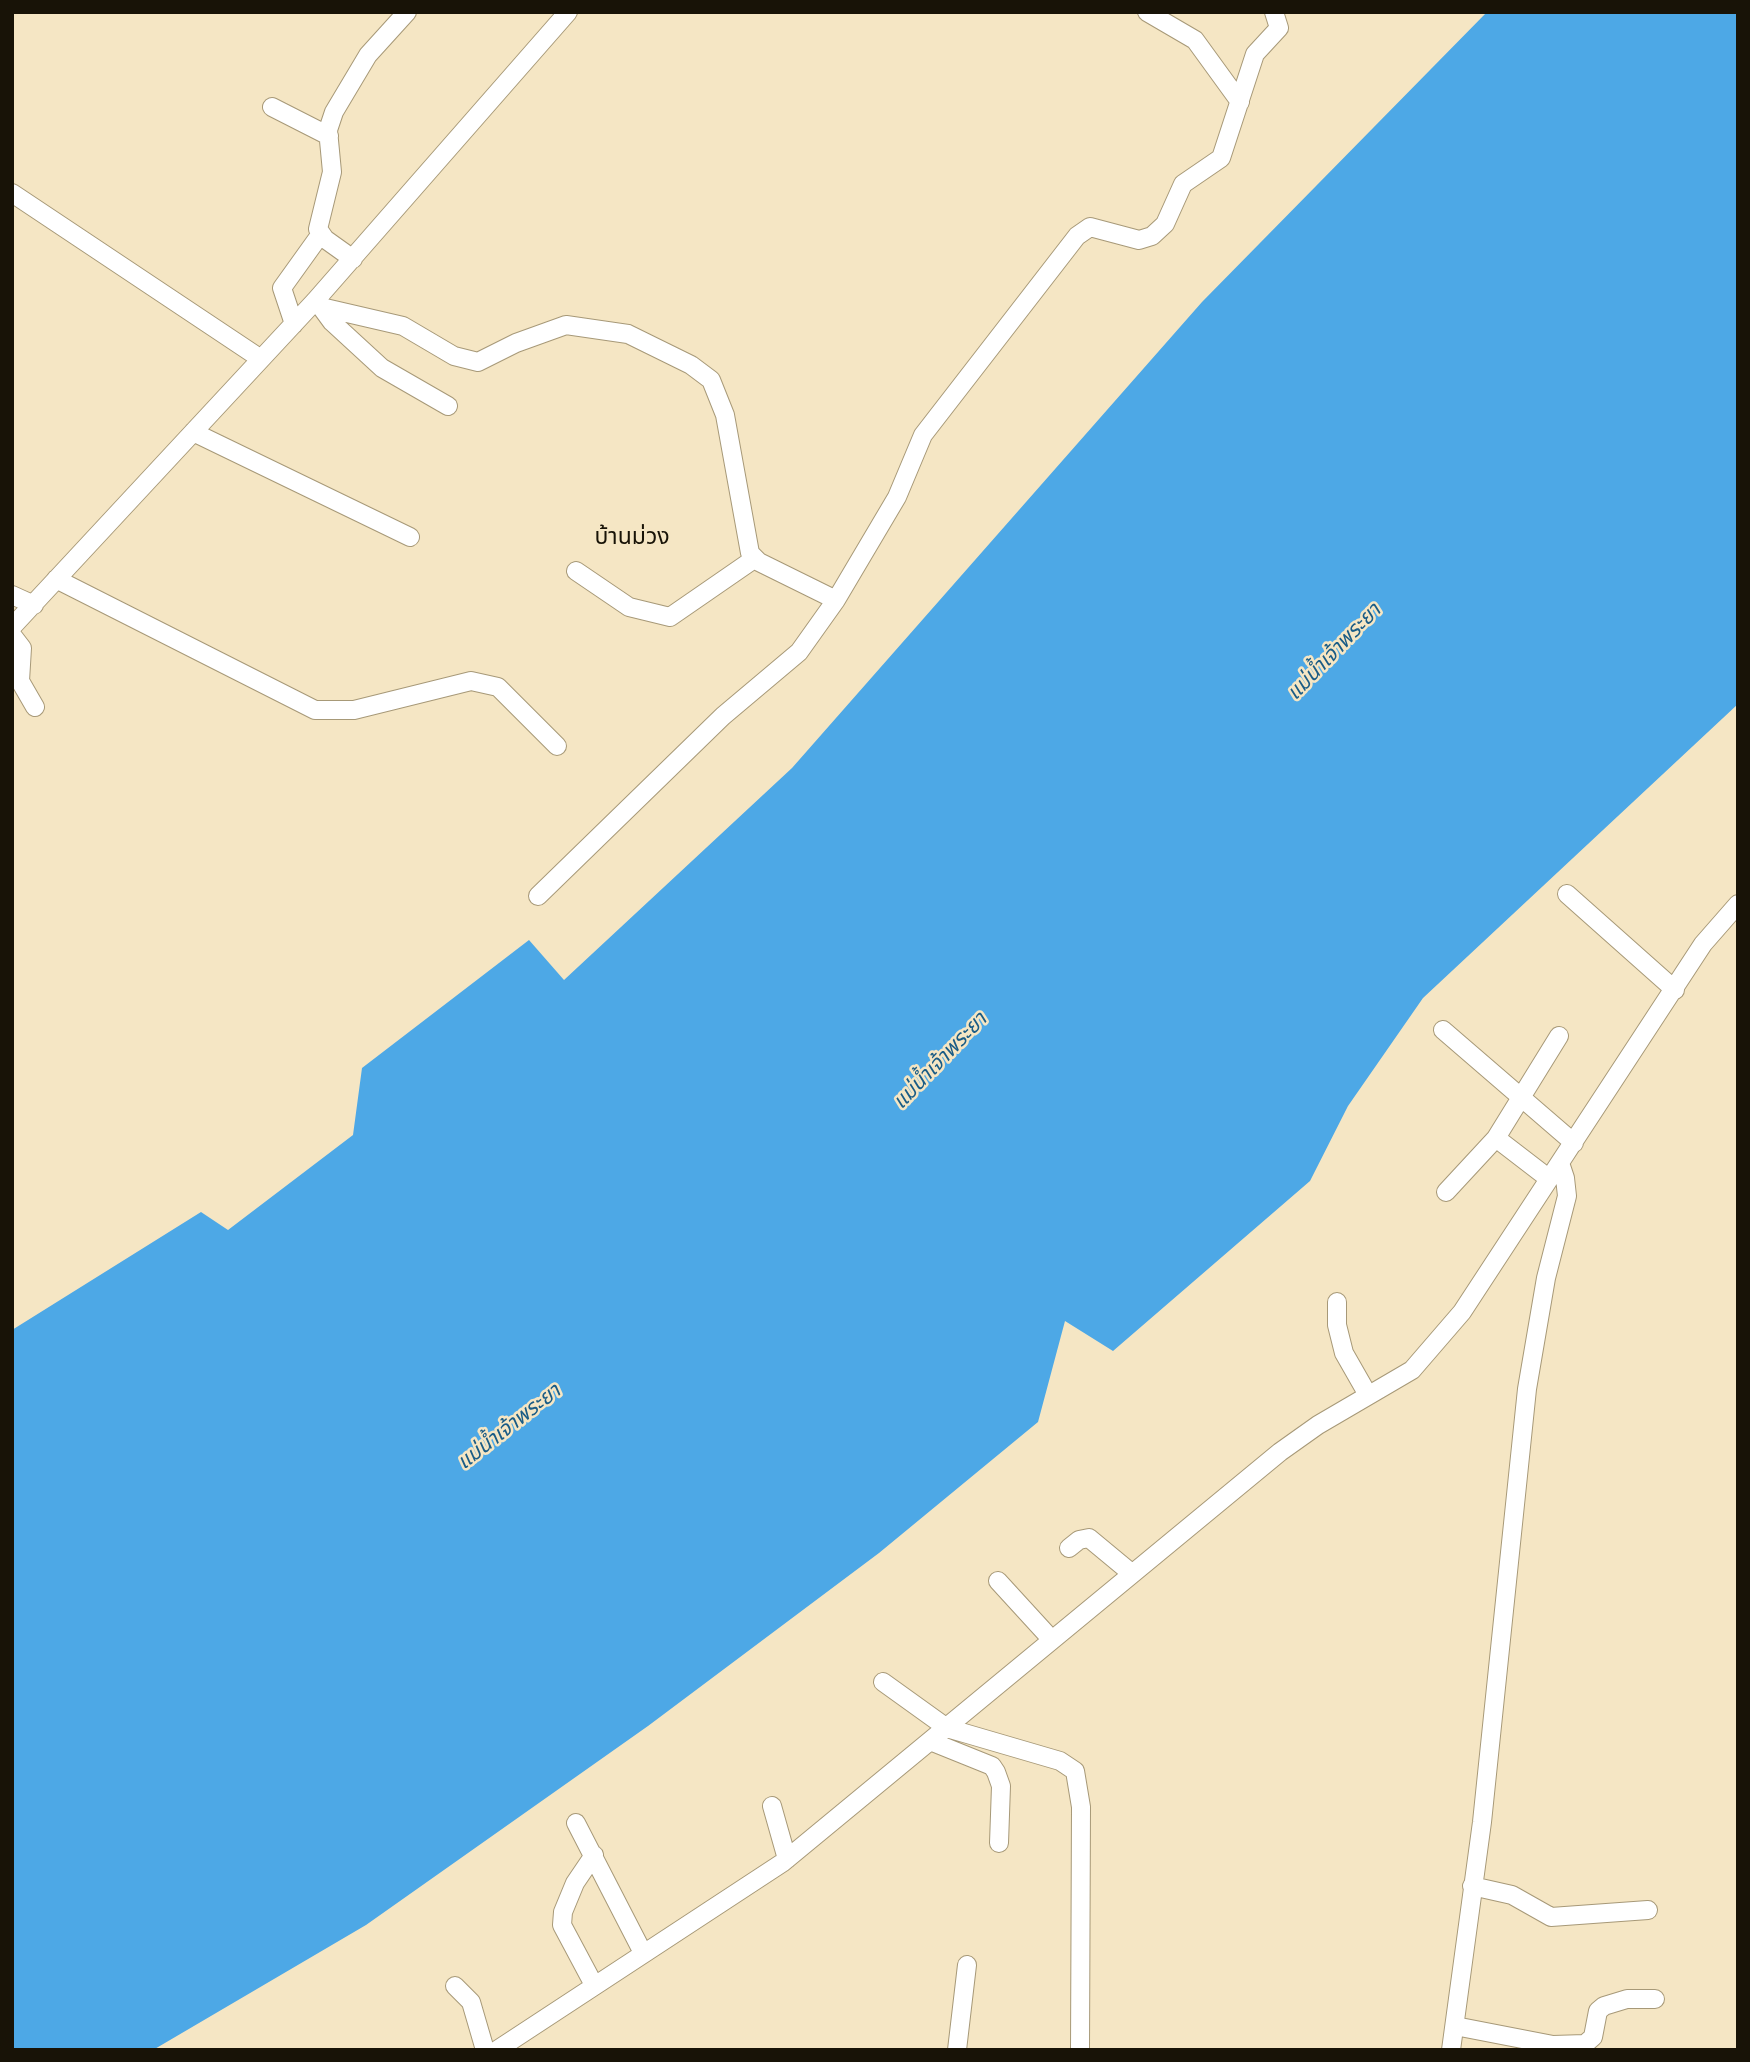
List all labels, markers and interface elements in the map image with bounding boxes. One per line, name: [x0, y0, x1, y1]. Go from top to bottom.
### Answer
district label: บ้านม่วง: [594, 523, 670, 551]
water label: แม่น้ำเจ้าพระยา: [1282, 598, 1386, 706]
water label: แม่น้ำเจ้าพระยา: [888, 1007, 992, 1115]
water label: แม่น้ำเจ้าพระยา: [452, 1379, 566, 1475]

